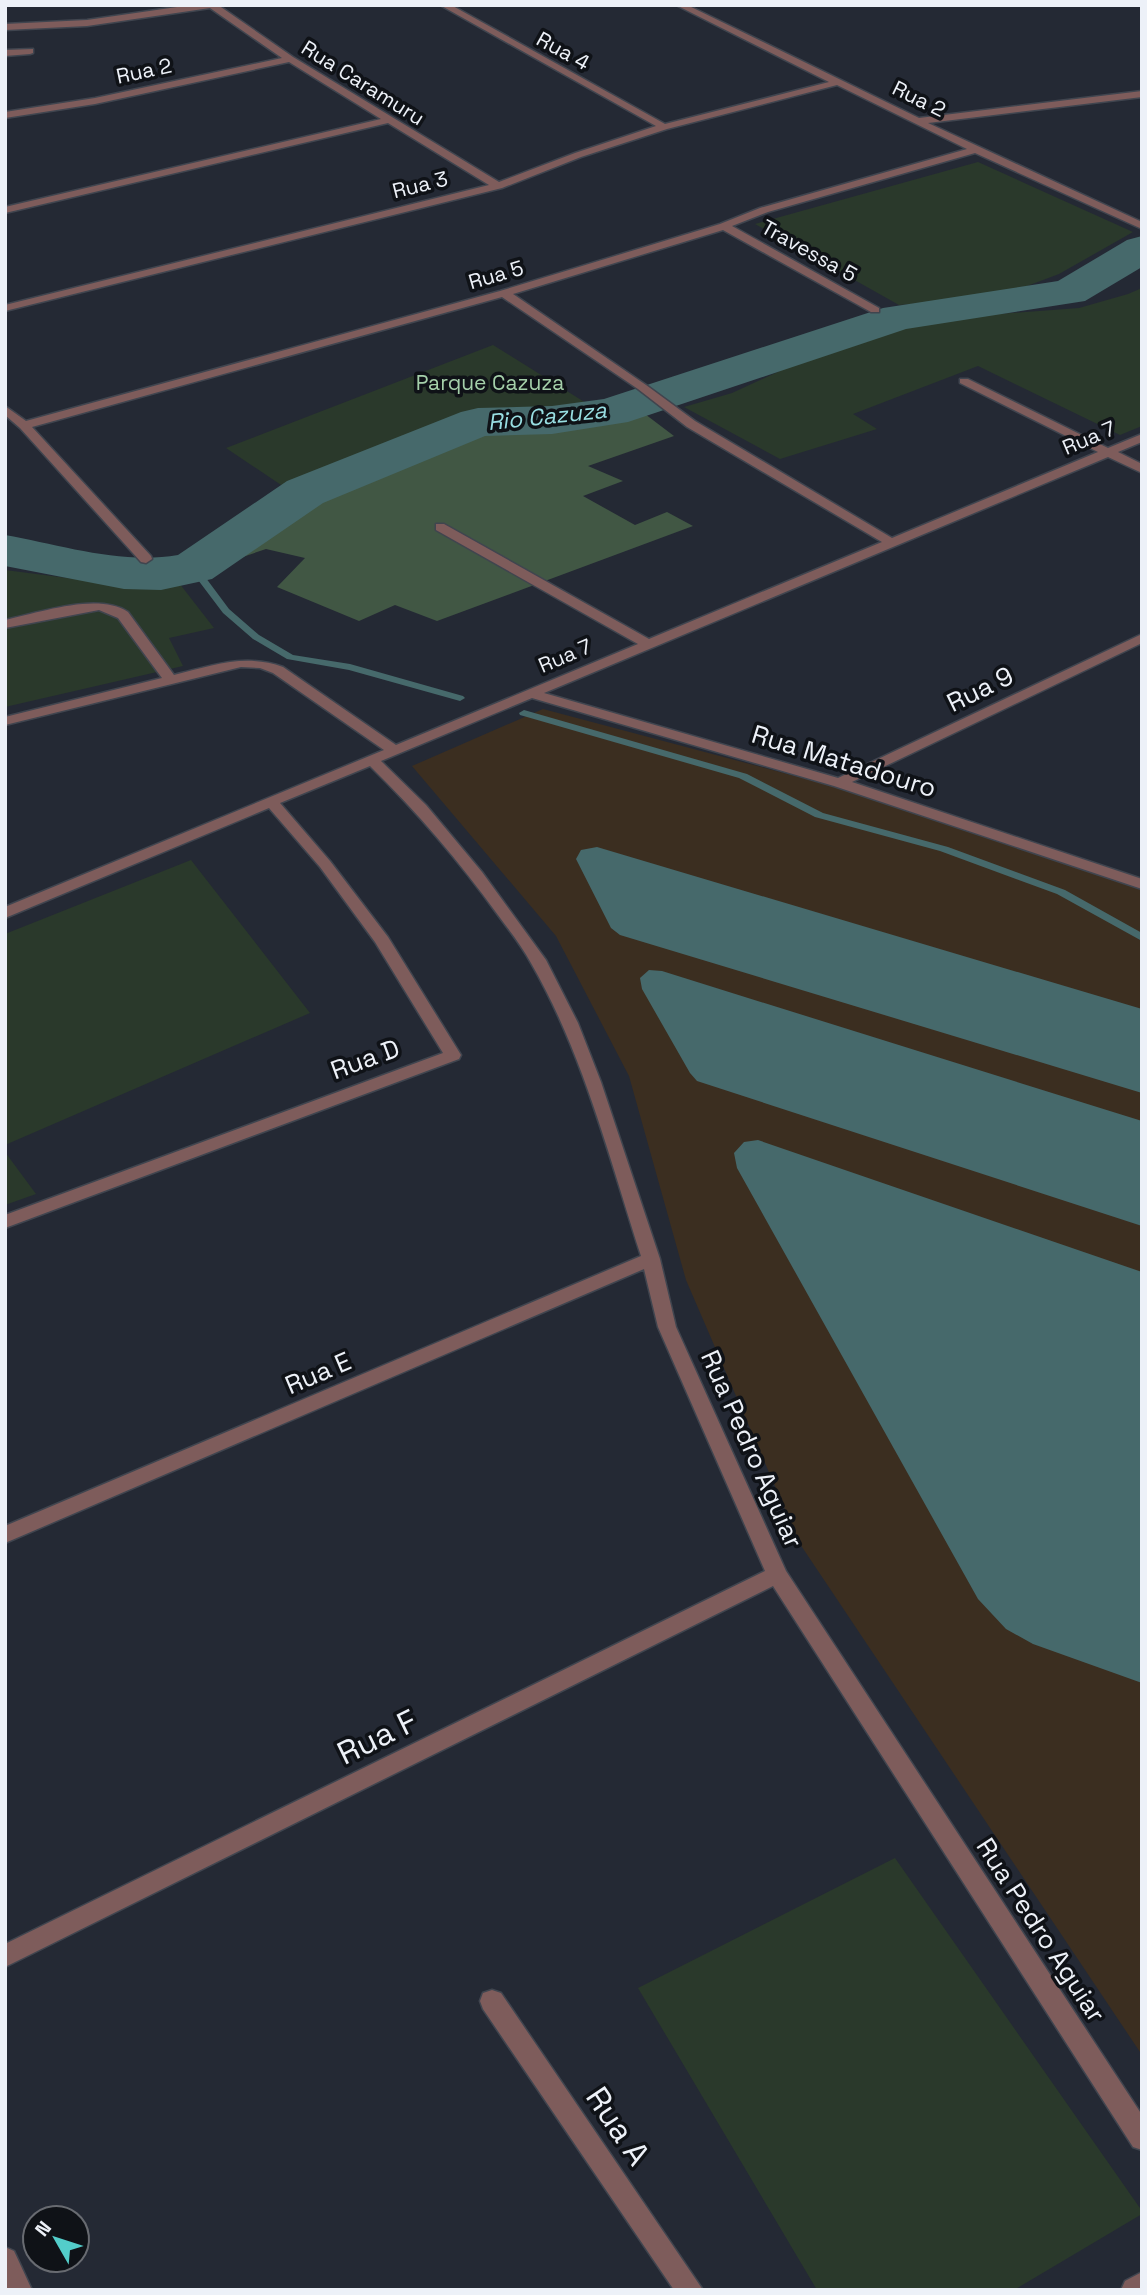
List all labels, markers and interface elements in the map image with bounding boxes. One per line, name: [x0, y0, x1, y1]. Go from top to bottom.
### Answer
street label: Rua 4: [532, 25, 595, 76]
street label: Rua Caramuru: [297, 34, 430, 131]
street label: Rua 2: [114, 51, 174, 90]
street label: Rua 2: [888, 74, 950, 123]
street label: Rua 3: [389, 165, 450, 204]
street label: Travessa 5: [757, 213, 862, 288]
street label: Rua 5: [465, 254, 527, 295]
park label: Parque Cazuza: [416, 369, 564, 396]
water label: Rio Cazuza: [486, 395, 609, 437]
street label: Rua 7: [1058, 414, 1120, 461]
street label: Rua 7: [534, 632, 596, 679]
street label: Rua 9: [941, 658, 1019, 720]
street label: Rua Matadouro: [748, 717, 940, 805]
street label: Rua D: [326, 1031, 404, 1087]
street label: Rua E: [280, 1344, 356, 1402]
street label: Rua Pedro Aguiar: [693, 1345, 811, 1553]
street label: Rua F: [331, 1701, 423, 1773]
street label: Rua Pedro Aguiar: [969, 1831, 1113, 2029]
street label: Rua A: [577, 2079, 659, 2173]
north arrow: [21, 2204, 91, 2274]
text: N: [29, 2216, 57, 2241]

